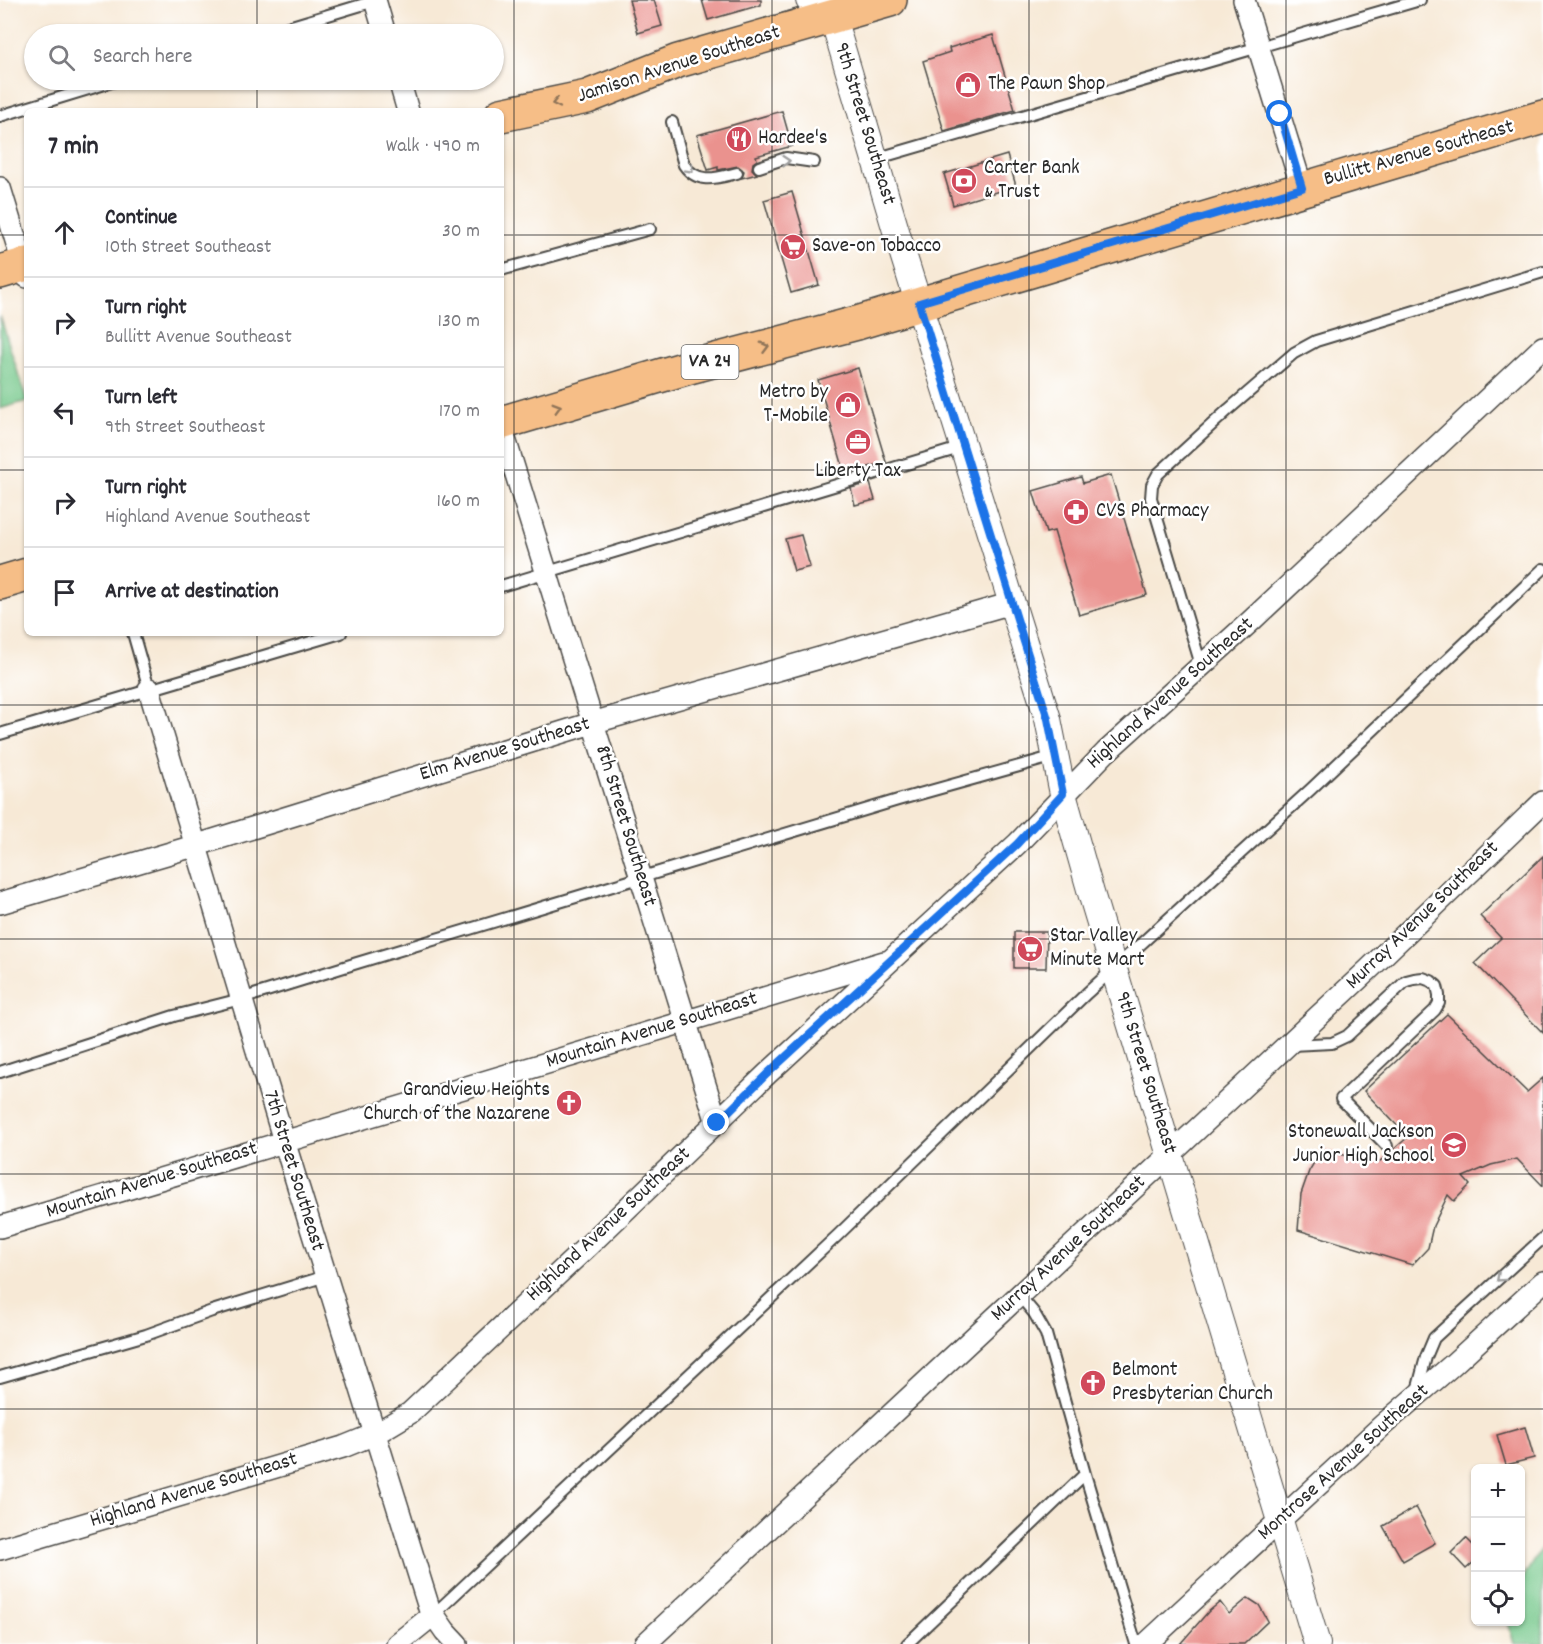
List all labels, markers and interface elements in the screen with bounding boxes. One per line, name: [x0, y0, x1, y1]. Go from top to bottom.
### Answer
street label: Jamison Avenue Southeast: [574, 18, 784, 112]
search box: [24, 24, 504, 90]
street label: 9th Street Southeast: [825, 39, 903, 209]
icon: search: [45, 41, 78, 74]
text: Search here: [93, 42, 192, 73]
shop icon: The Pawn Shop: [953, 70, 983, 100]
place label: The Pawn Shop: [988, 70, 1105, 100]
one-way arrow: [552, 96, 562, 109]
route start: [1266, 100, 1292, 126]
street label: Bullitt Avenue Southeast: [1321, 112, 1518, 195]
restaurant icon: Hardee's: [724, 124, 754, 154]
place label: Hardee's: [758, 124, 828, 154]
text: 7 min: [48, 129, 99, 166]
text: Walk · 490 m: [386, 133, 480, 161]
one-way arrow: [782, 154, 791, 167]
place label: Carter Bank & Trust: [984, 154, 1080, 208]
one-way arrow: [683, 163, 694, 173]
bank icon: Carter Bank & Trust: [949, 166, 979, 196]
text: Continue: [105, 203, 177, 234]
icon: ahead: [48, 216, 81, 249]
text: 30 m: [442, 218, 480, 246]
supermarket icon: Save-on Tobacco: [778, 232, 808, 262]
place label: Save-on Tobacco: [812, 232, 941, 262]
text: 10th Street Southeast: [105, 234, 271, 262]
text: Turn right: [105, 293, 187, 324]
icon: right: [48, 306, 81, 339]
text: 130 m: [438, 308, 480, 336]
text: Bullitt Avenue Southeast: [105, 324, 292, 352]
one-way arrow: [759, 342, 770, 354]
road number: VA 24: [682, 345, 738, 379]
place label: Metro by T-Mobile: [759, 378, 828, 432]
text: Turn left: [105, 383, 177, 414]
shop icon: Metro by T-Mobile: [833, 390, 863, 420]
icon: left: [48, 396, 81, 429]
text: 170 m: [439, 398, 480, 426]
one-way arrow: [551, 402, 562, 414]
text: 9th Street Southeast: [105, 414, 265, 442]
office icon: Liberty Tax: [843, 427, 873, 457]
place label: Liberty Tax: [815, 457, 901, 487]
text: Turn right: [105, 473, 187, 504]
icon: right: [48, 486, 81, 519]
text: 160 m: [437, 488, 480, 516]
pharmacy icon: CVS Pharmacy: [1061, 497, 1091, 527]
place label: CVS Pharmacy: [1096, 497, 1209, 527]
text: Highland Avenue Southeast: [105, 504, 310, 532]
icon: arrive: [48, 576, 81, 609]
text: Arrive at destination: [105, 577, 279, 608]
street label: Highland Avenue Southeast: [1081, 611, 1261, 777]
street label: Elm Avenue Southeast: [416, 710, 594, 790]
street label: 8th Street Southeast: [586, 742, 664, 911]
street label: Murray Avenue Southeast: [1340, 835, 1507, 997]
place label: Star Valley Minute Mart: [1050, 922, 1145, 976]
supermarket icon: Star Valley Minute Mart: [1015, 934, 1045, 964]
street label: Mountain Avenue Southeast: [543, 985, 761, 1077]
street label: 9th Street Southeast: [1106, 988, 1184, 1158]
place label: Grandview Heights Church of the Nazarene: [363, 1076, 550, 1130]
street label: 7th Street Southeast: [254, 1087, 332, 1255]
church icon: Grandview Heights Church of the Nazarene: [554, 1088, 584, 1118]
route end: [703, 1109, 729, 1135]
place label: Stonewall Jackson Junior High School: [1288, 1118, 1434, 1172]
school or university icon: Stonewall Jackson Junior High School: [1439, 1130, 1469, 1160]
street label: Mountain Avenue Southeast: [43, 1135, 261, 1227]
street label: Highland Avenue Southeast: [520, 1140, 698, 1309]
street label: Murray Avenue Southeast: [985, 1169, 1154, 1329]
one-way arrow: [1496, 1271, 1507, 1282]
place label: Belmont Presbyterian Church: [1112, 1356, 1273, 1410]
church icon: Belmont Presbyterian Church: [1078, 1368, 1108, 1398]
street label: Montrose Avenue Southeast: [1251, 1377, 1437, 1548]
street label: Highland Avenue Southeast: [87, 1445, 302, 1537]
map controls: [1471, 1464, 1525, 1626]
button: +: [1471, 1464, 1525, 1518]
button: −: [1471, 1518, 1525, 1572]
button: locate: [1471, 1572, 1525, 1626]

